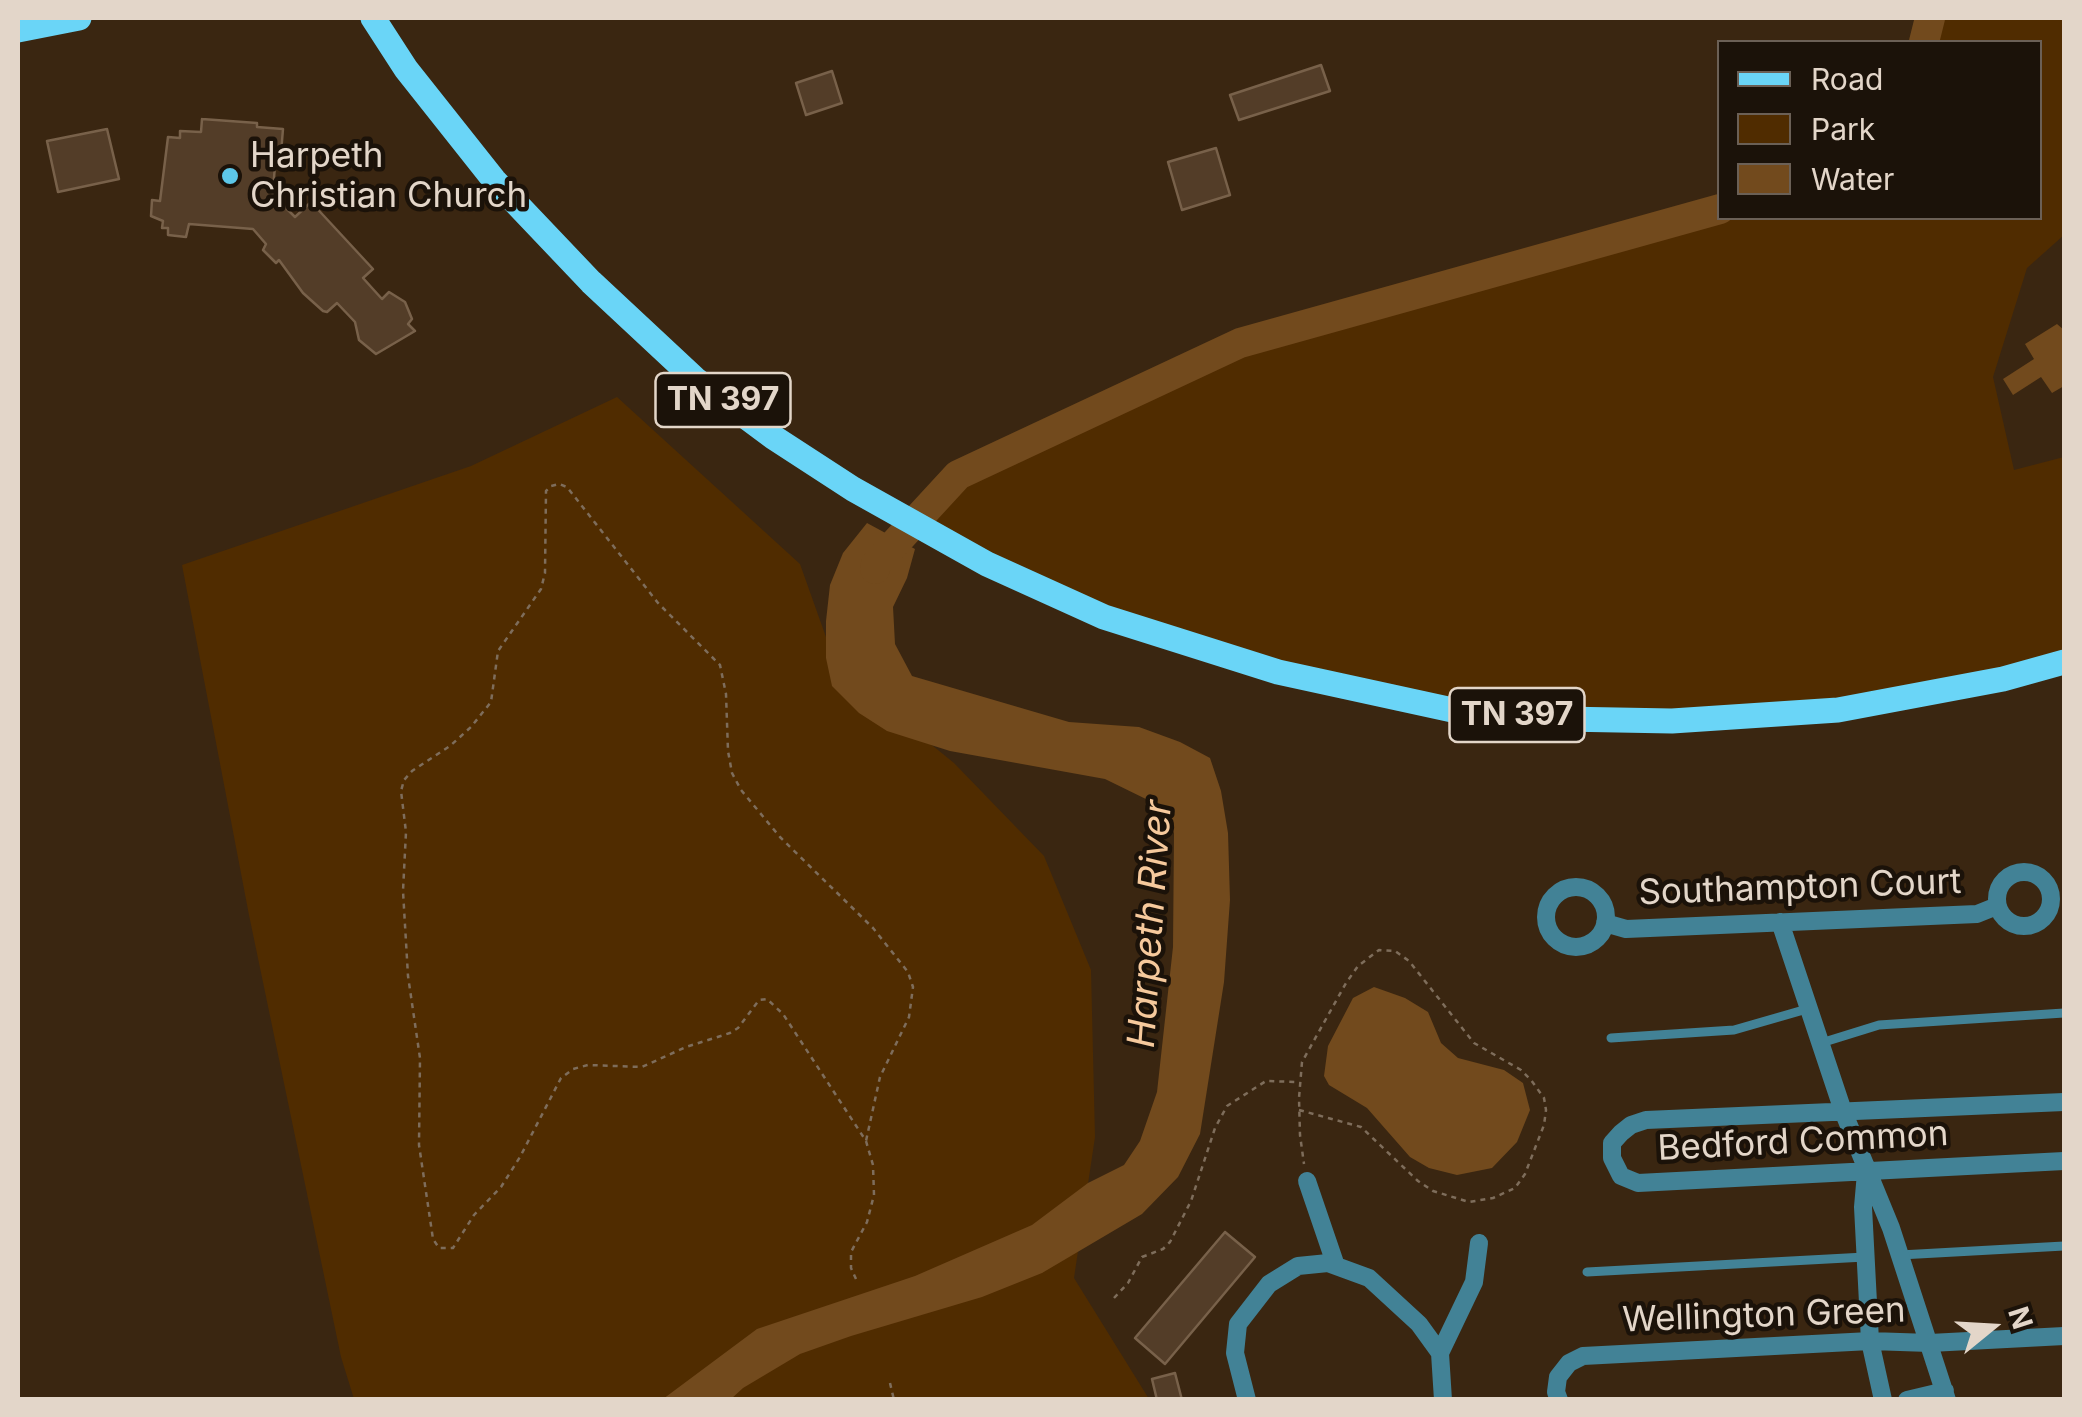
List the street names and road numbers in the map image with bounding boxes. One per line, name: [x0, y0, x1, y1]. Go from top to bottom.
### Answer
road number: TN 397: [656, 373, 790, 427]
road number: TN 397: [1450, 688, 1584, 742]
street label: Southampton Court: [1638, 861, 1962, 915]
street label: Bedford Common: [1657, 1113, 1949, 1171]
street label: Wellington Green: [1622, 1290, 1906, 1342]

